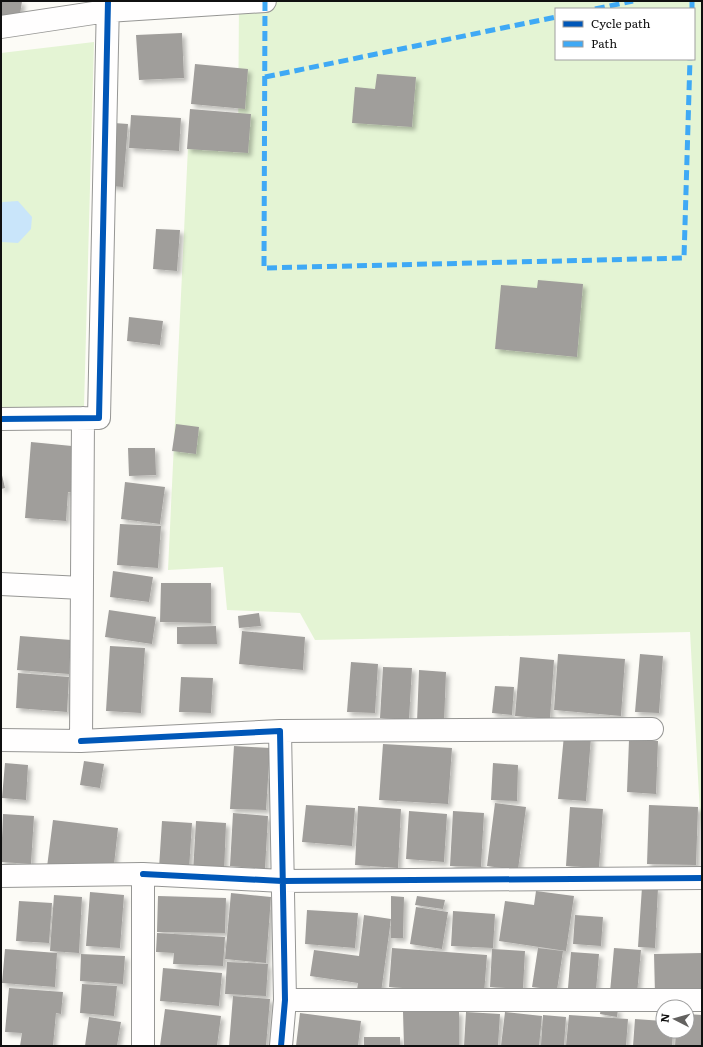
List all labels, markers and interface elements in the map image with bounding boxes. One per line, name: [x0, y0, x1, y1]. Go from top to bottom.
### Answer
legend: [555, 8, 695, 60]
text: Cycle path: [591, 14, 651, 32]
text: Path: [591, 34, 617, 52]
north arrow: [655, 999, 695, 1039]
text: N: [656, 1012, 672, 1023]

